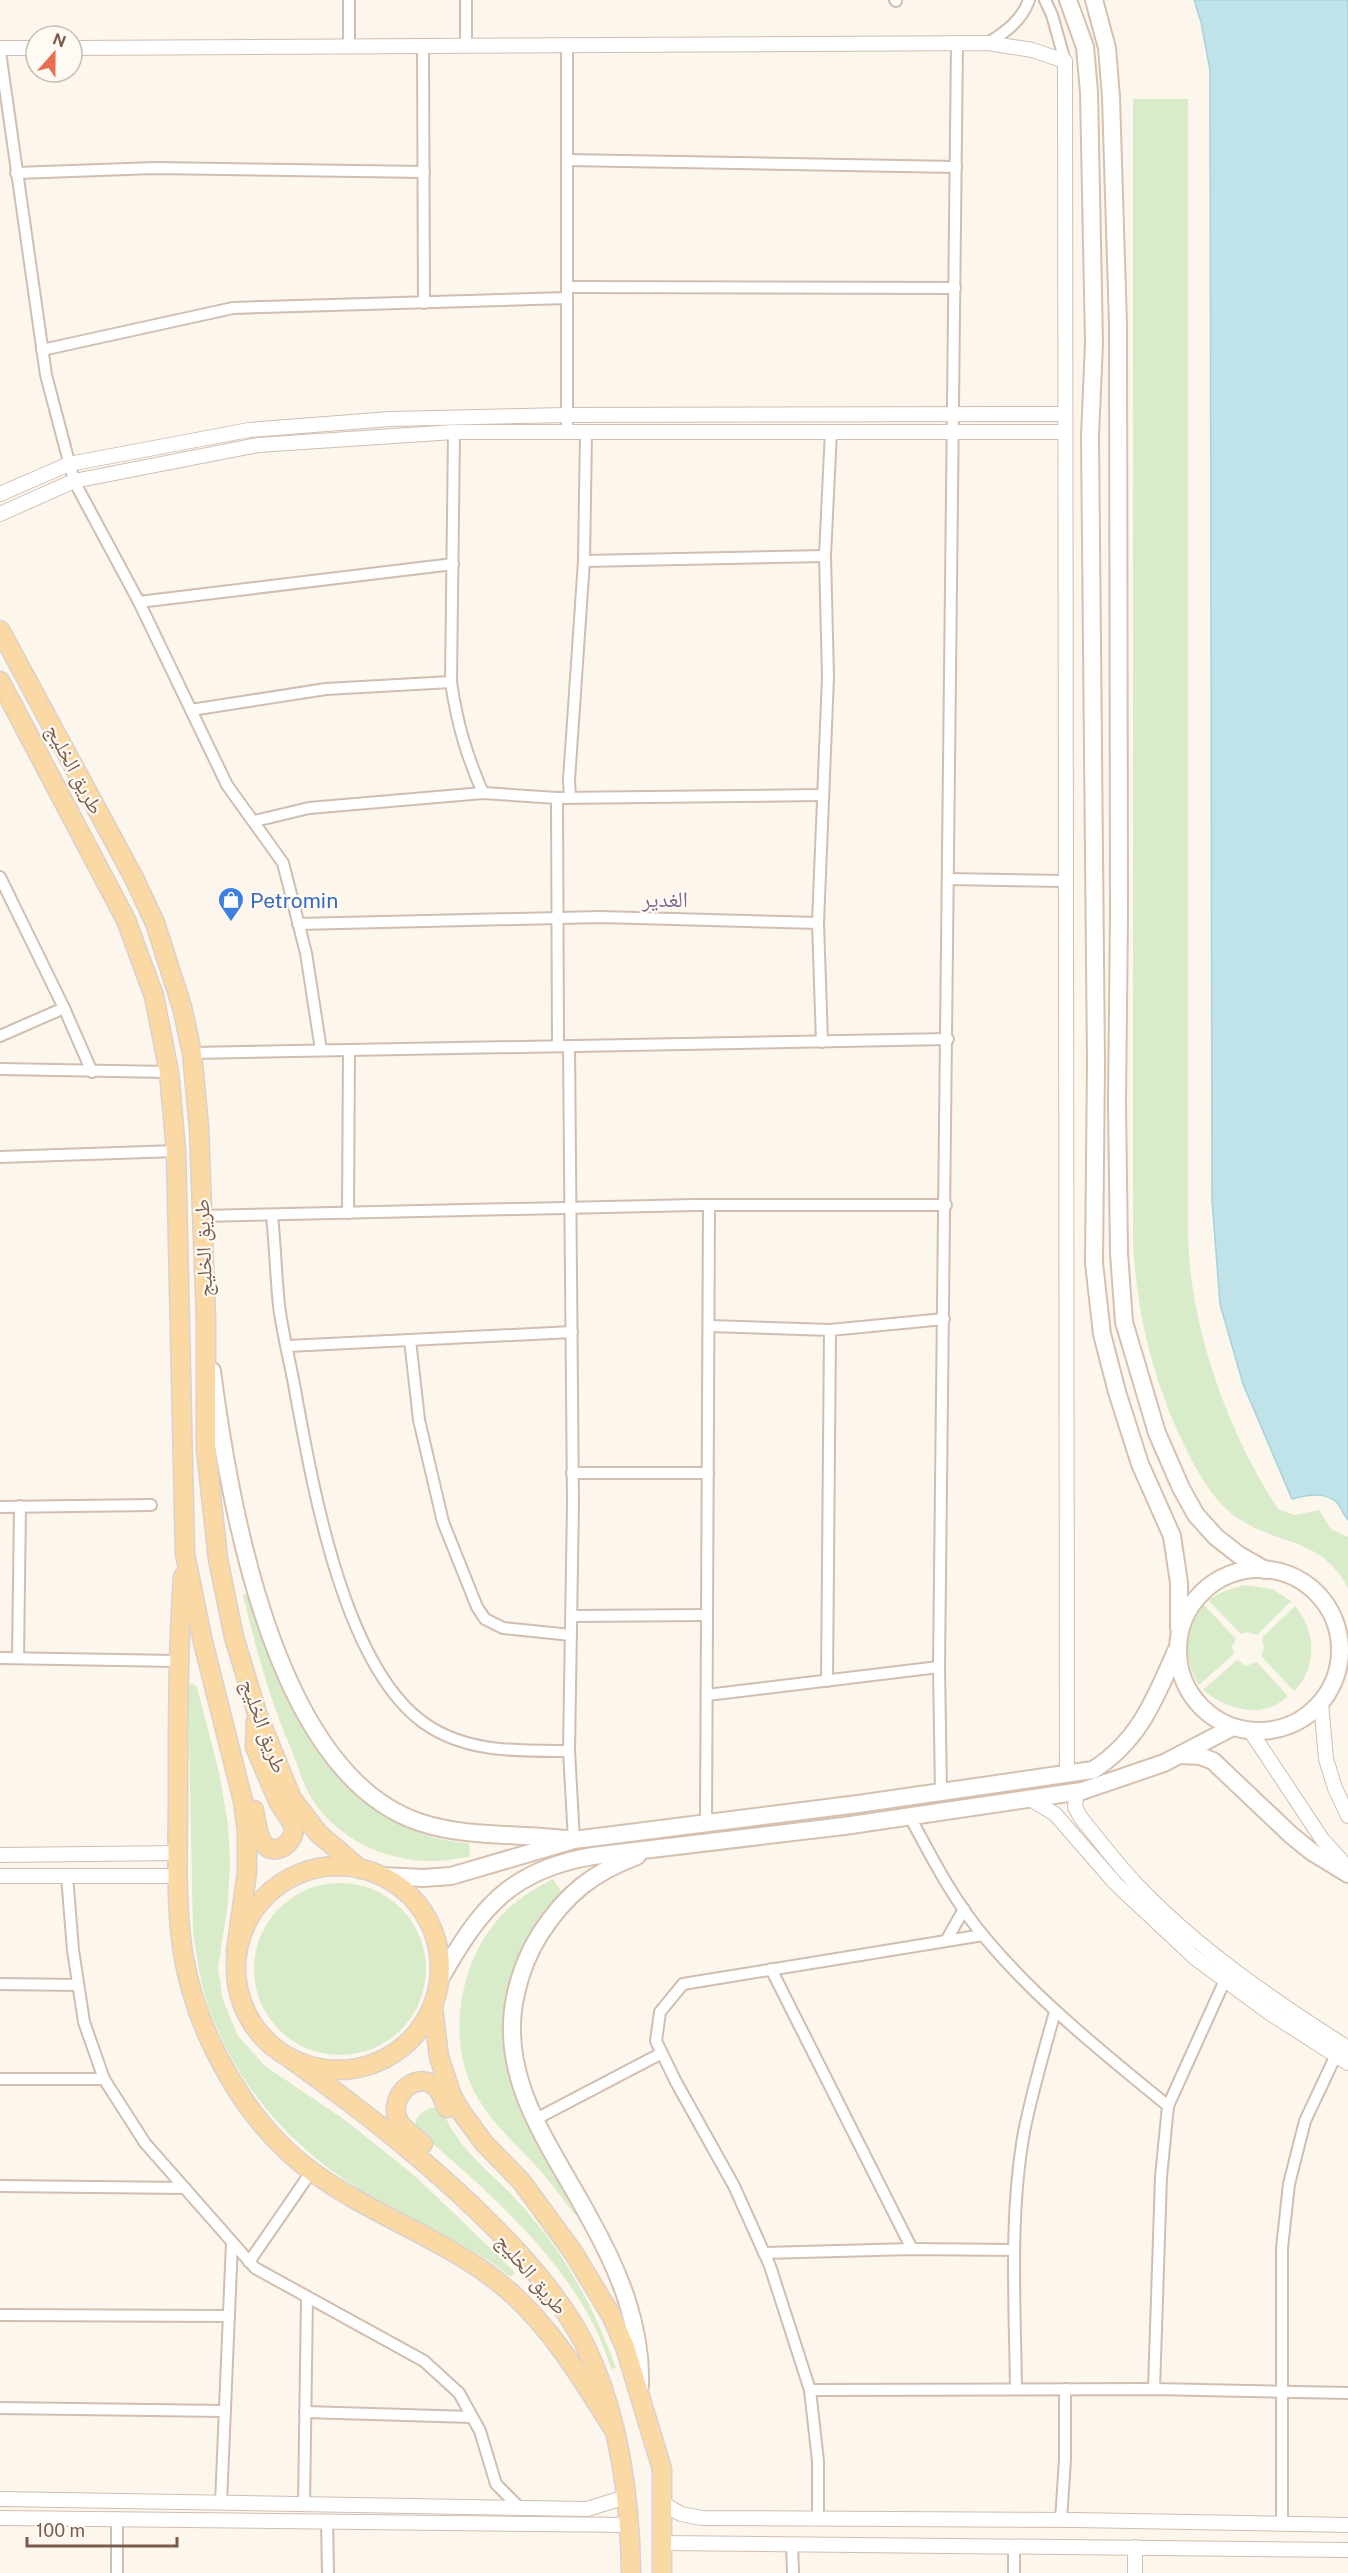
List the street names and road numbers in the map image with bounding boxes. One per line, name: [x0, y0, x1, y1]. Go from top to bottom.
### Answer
street label: طريق الخليج: [40, 720, 109, 819]
street label: طريق الخليج: [189, 1198, 218, 1298]
street label: طريق الخليج: [235, 1676, 293, 1777]
street label: طريق الخليج: [490, 2228, 573, 2320]

